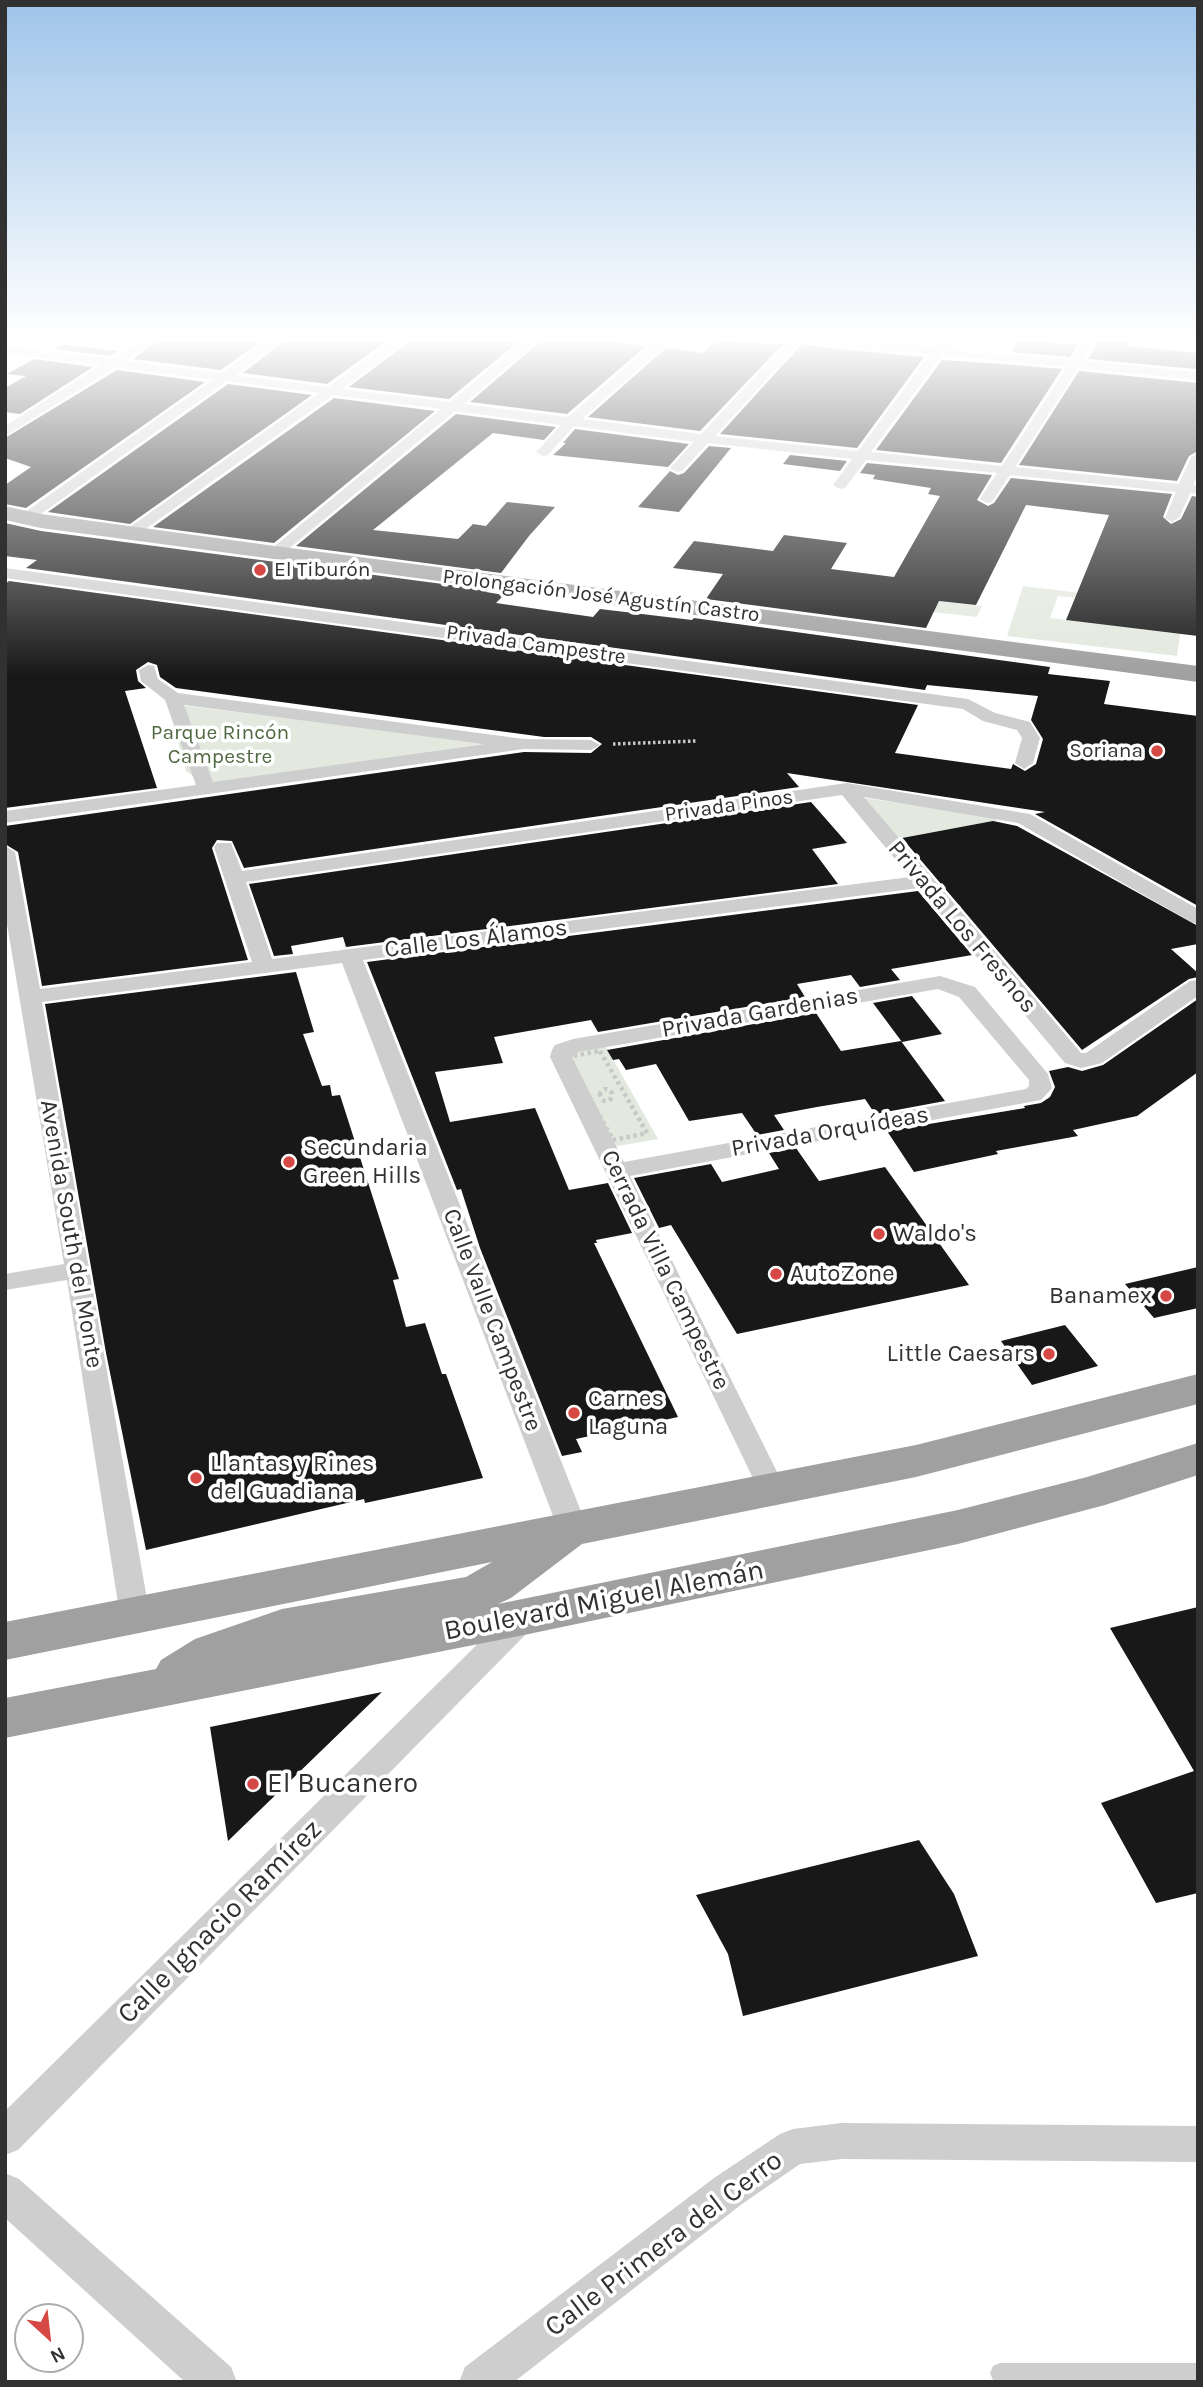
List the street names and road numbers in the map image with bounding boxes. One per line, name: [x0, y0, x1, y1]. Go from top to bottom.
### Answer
street label: Prolongación José Agustín Castro: [441, 564, 761, 628]
street label: Privada Campestre: [445, 620, 627, 670]
street label: Privada Pinos: [663, 785, 795, 827]
street label: Privada Los Fresnos: [881, 835, 1043, 1019]
street label: Calle Los Álamos: [383, 913, 569, 965]
street label: Privada Gardenias: [660, 982, 860, 1044]
street label: Avenida South del Monte: [33, 1098, 109, 1370]
street label: Privada Orquídeas: [729, 1100, 931, 1164]
street label: Cerrada Villa Campestre: [594, 1145, 736, 1395]
street label: Calle Valle Campestre: [436, 1205, 548, 1435]
street label: Boulevard Miguel Alemán: [441, 1553, 767, 1649]
street label: Calle Ignacio Ramírez: [111, 1813, 329, 2031]
street label: Calle Primera del Cerro: [539, 2144, 789, 2344]

